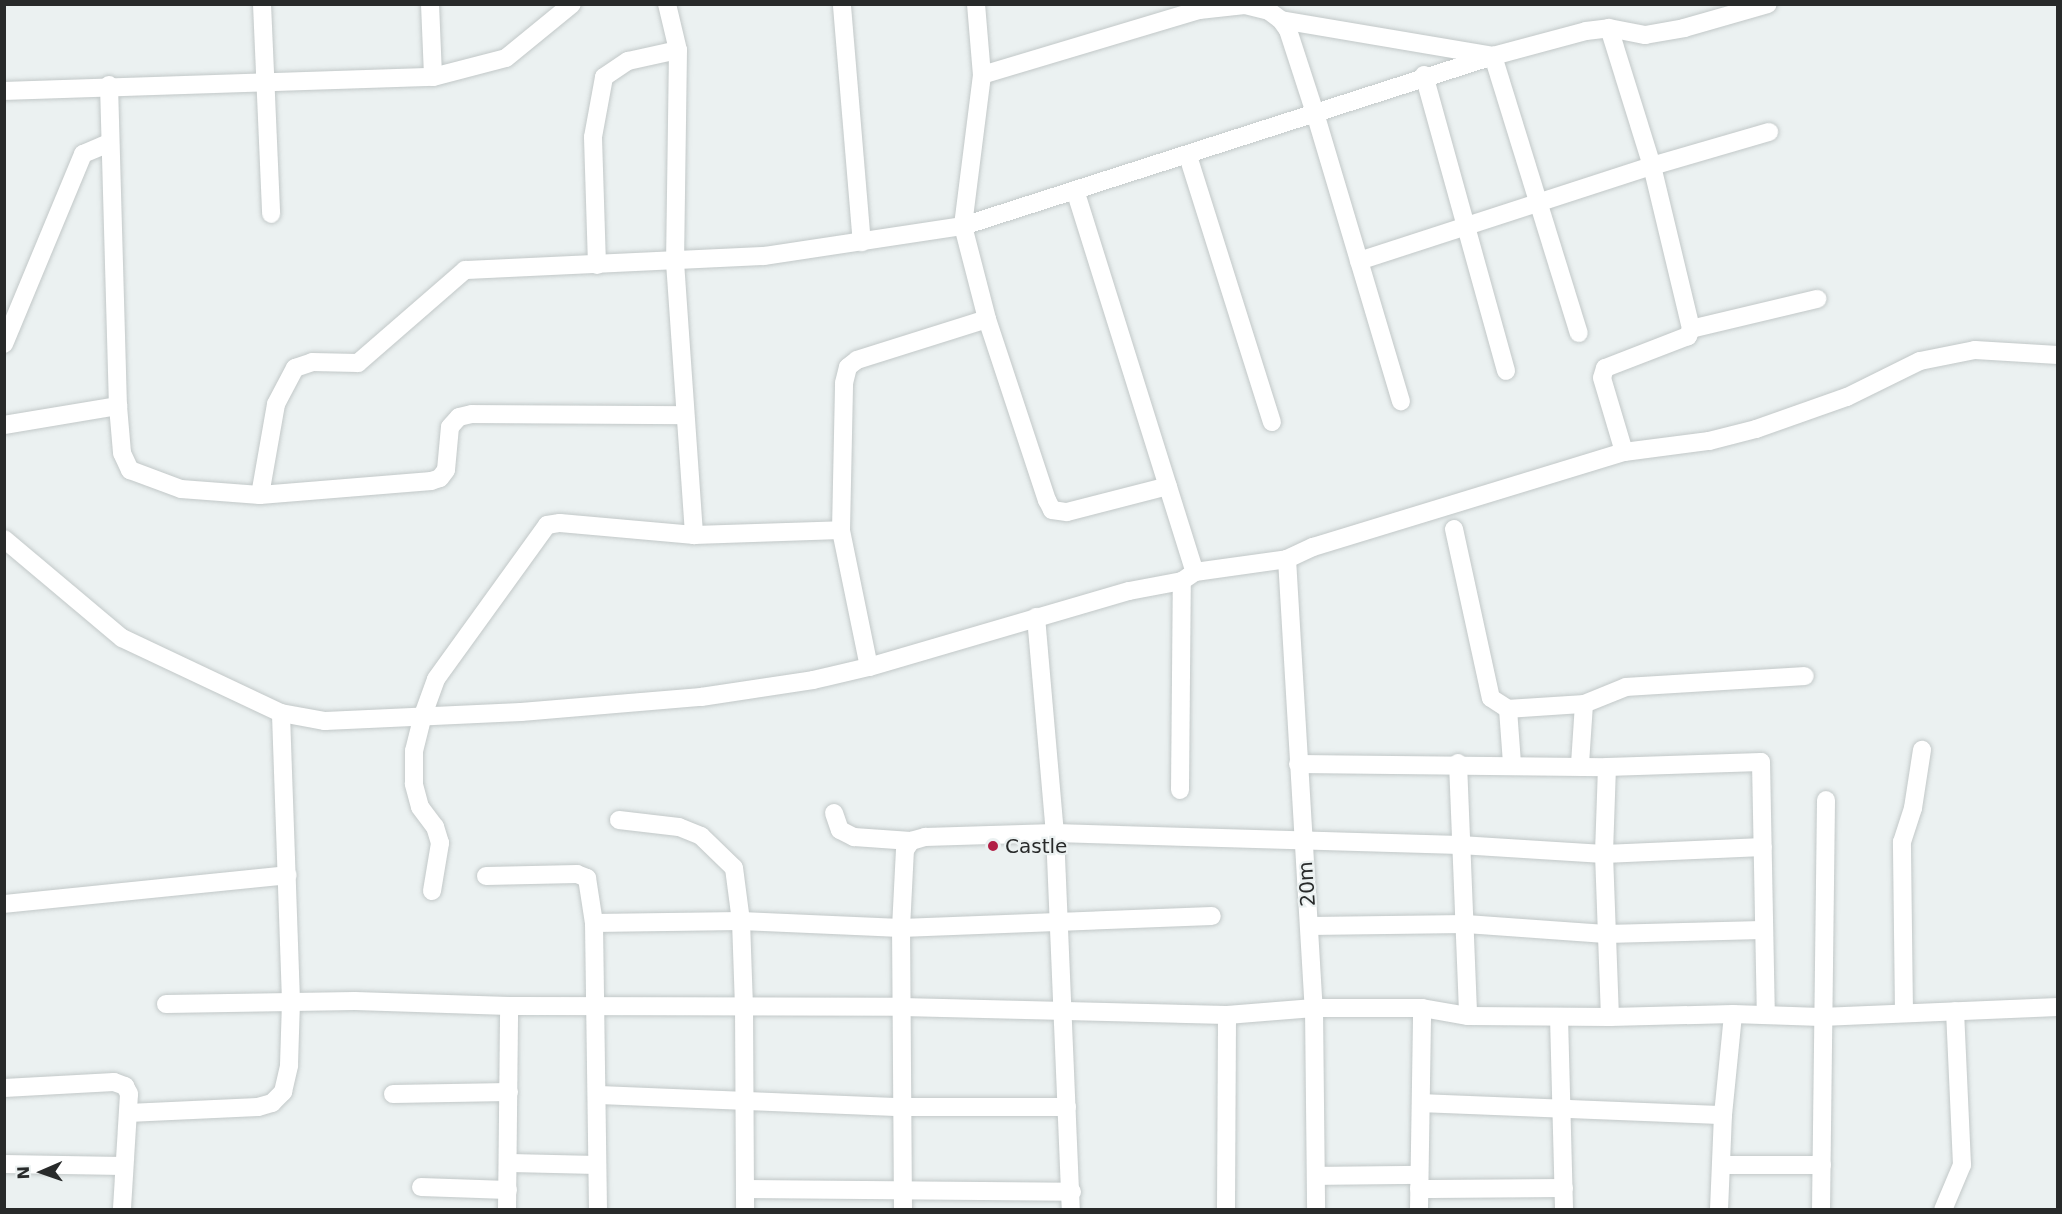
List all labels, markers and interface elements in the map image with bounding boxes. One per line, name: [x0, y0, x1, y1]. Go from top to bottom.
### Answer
place label: Castle: [1005, 834, 1067, 858]
marker: Castle: [986, 839, 1000, 853]
street label: 20m: [1293, 861, 1321, 907]
north arrow: [12, 1142, 72, 1202]
text: N: [14, 1166, 33, 1180]

